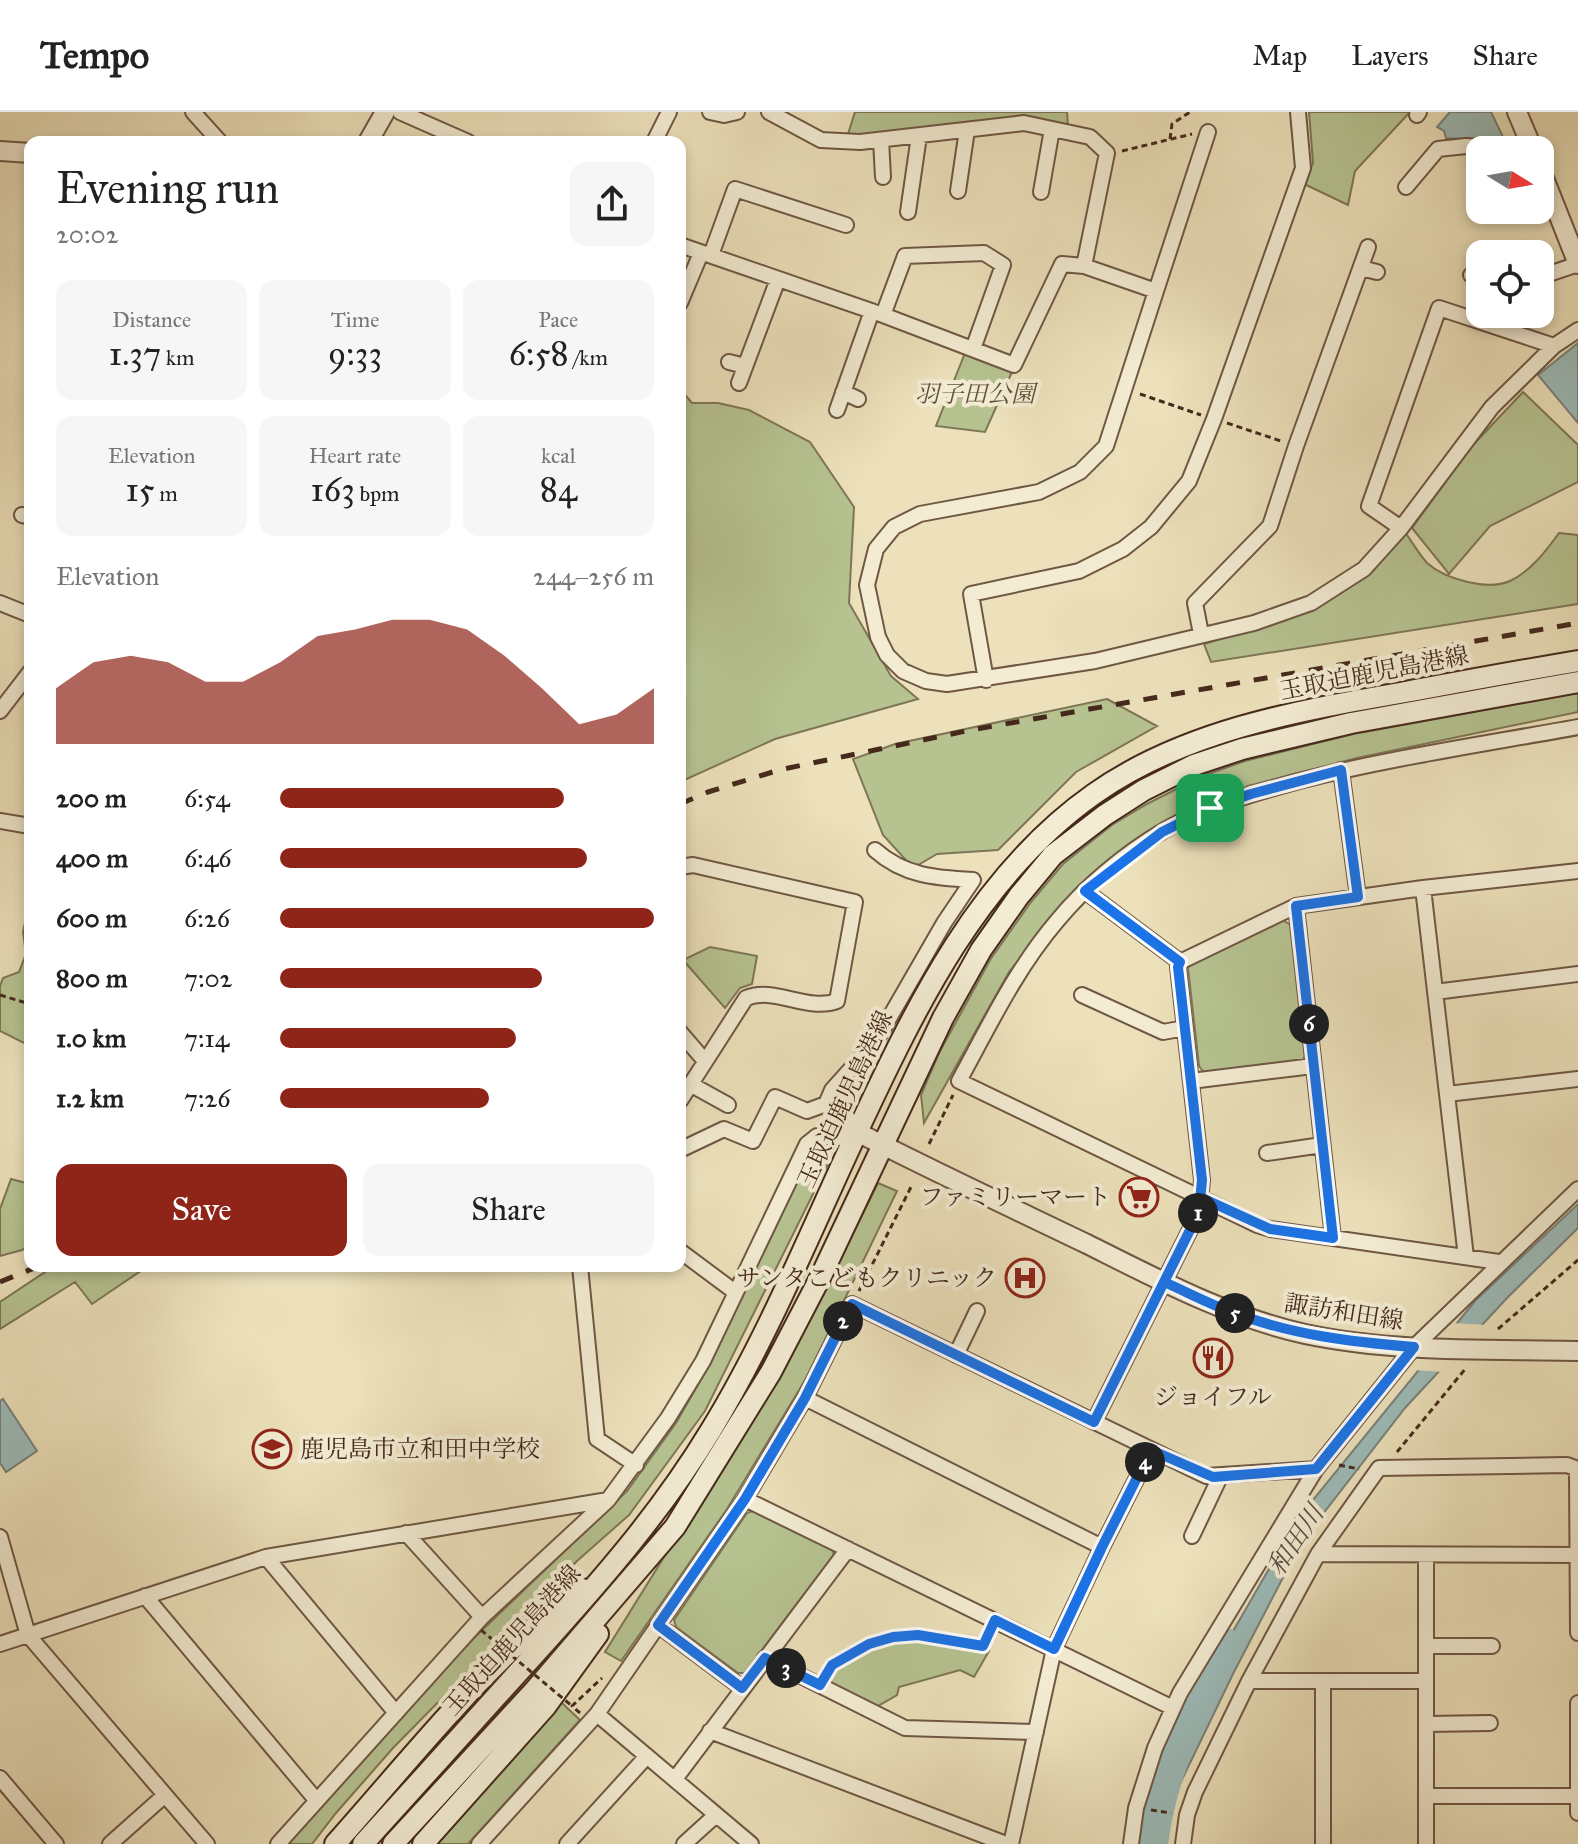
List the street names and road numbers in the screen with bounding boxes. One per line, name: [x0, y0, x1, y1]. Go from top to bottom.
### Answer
street label: 玉取迫鹿児島港線: [1277, 640, 1471, 706]
street label: 玉取迫鹿児島港線: [791, 1006, 899, 1192]
street label: 諏訪和田線: [1282, 1288, 1406, 1336]
street label: 玉取迫鹿児島港線: [437, 1559, 587, 1721]

